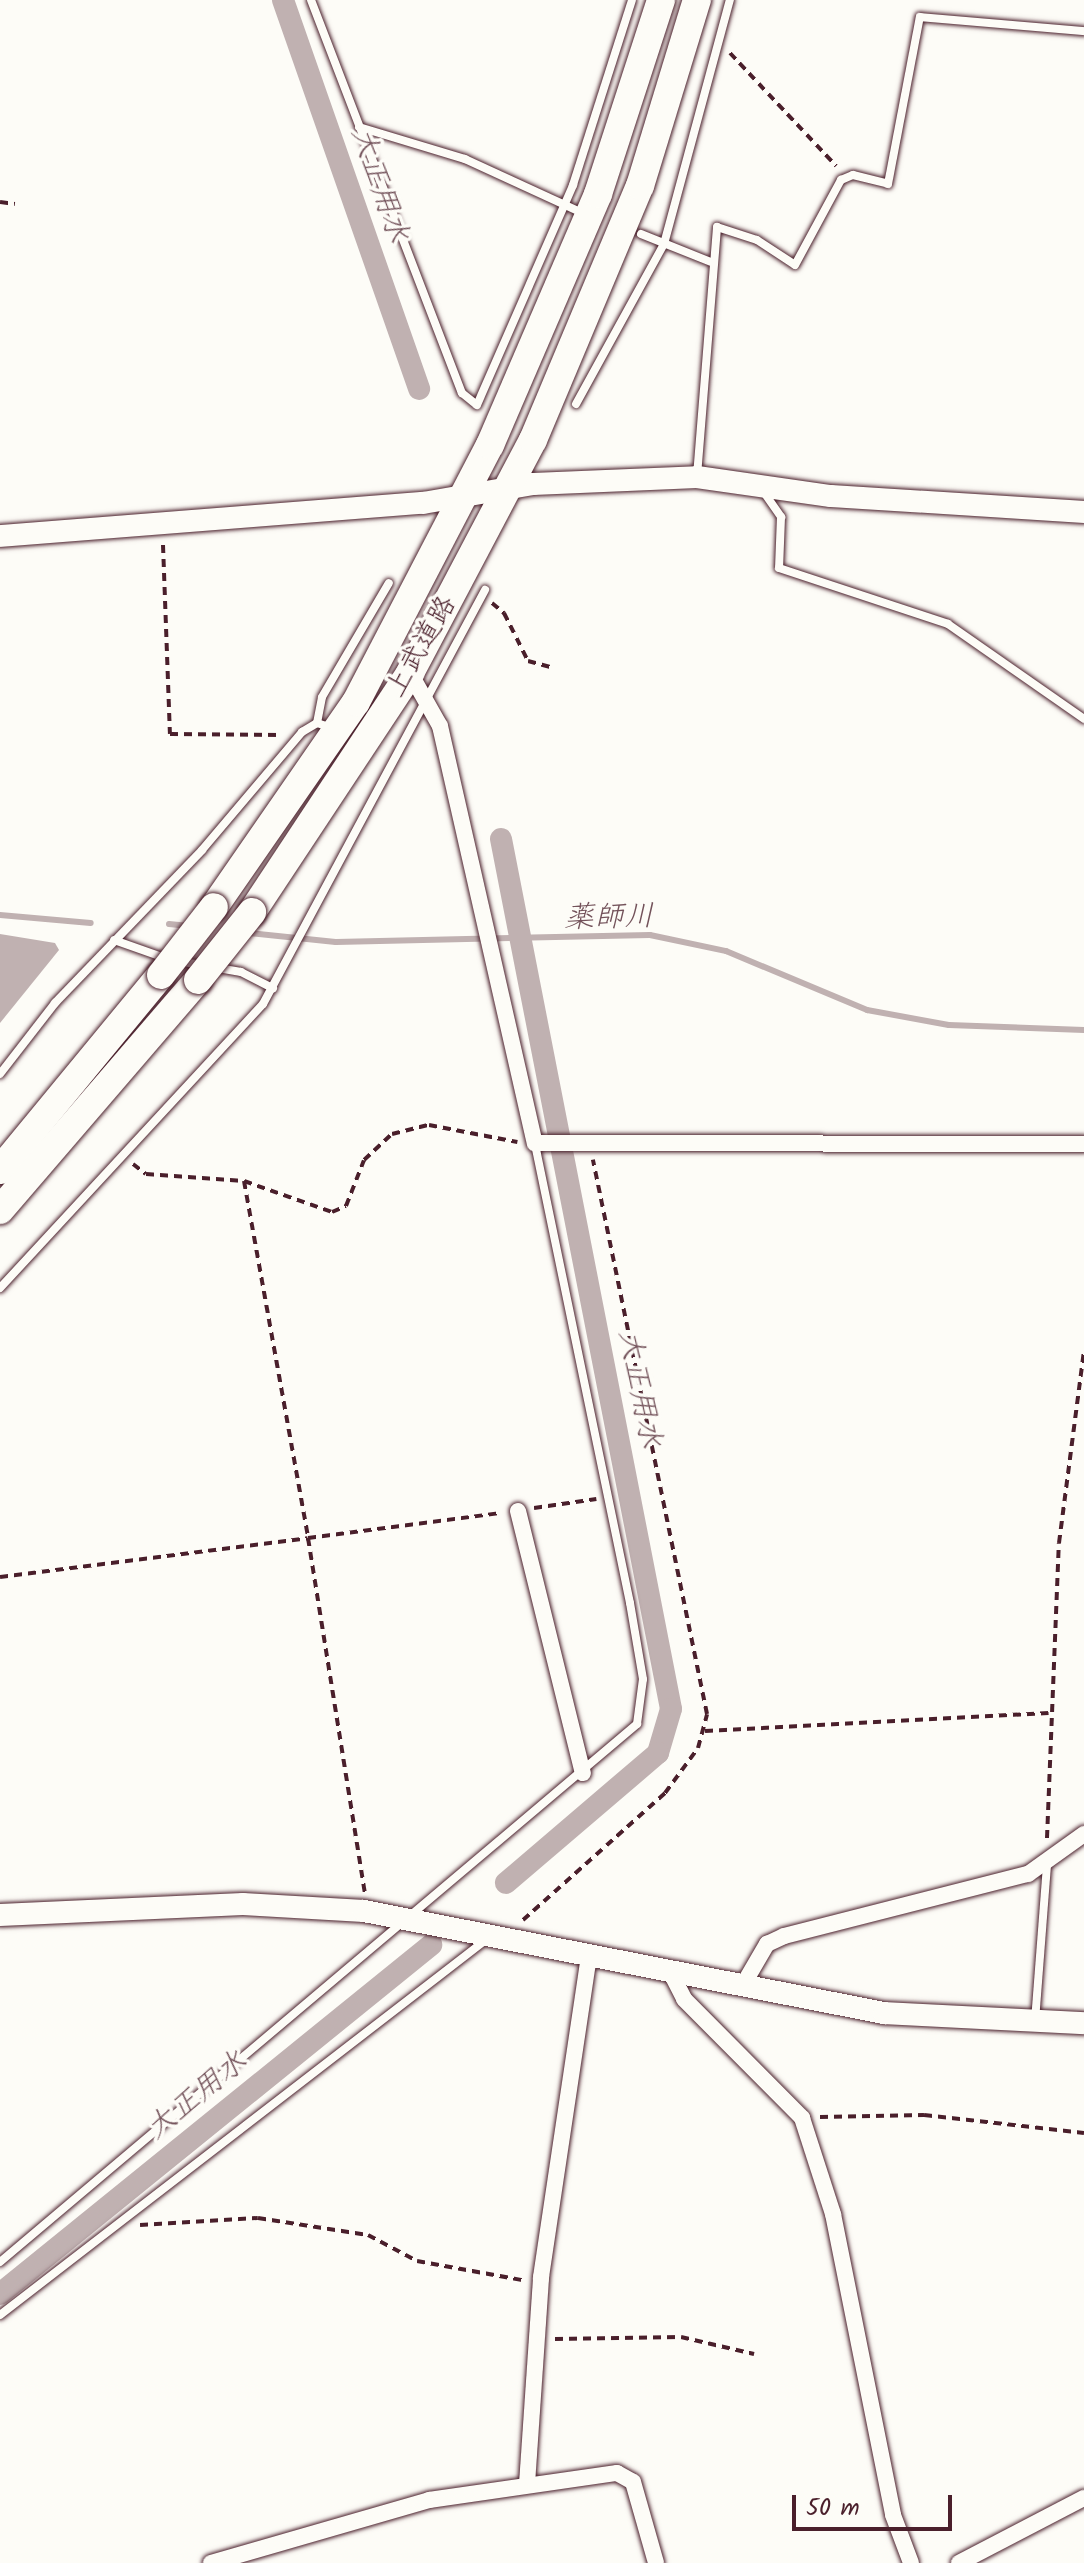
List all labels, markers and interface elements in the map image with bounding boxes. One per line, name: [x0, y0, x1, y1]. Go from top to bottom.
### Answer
water label: 大正用水: [342, 122, 416, 248]
street label: 上武道路: [379, 590, 465, 704]
water label: 薬師川: [564, 899, 654, 937]
water label: 大正用水: [610, 1327, 668, 1451]
water label: 大正用水: [139, 2044, 255, 2148]
scale bar: [796, 2479, 956, 2529]
text: 50 m: [806, 2489, 860, 2528]

